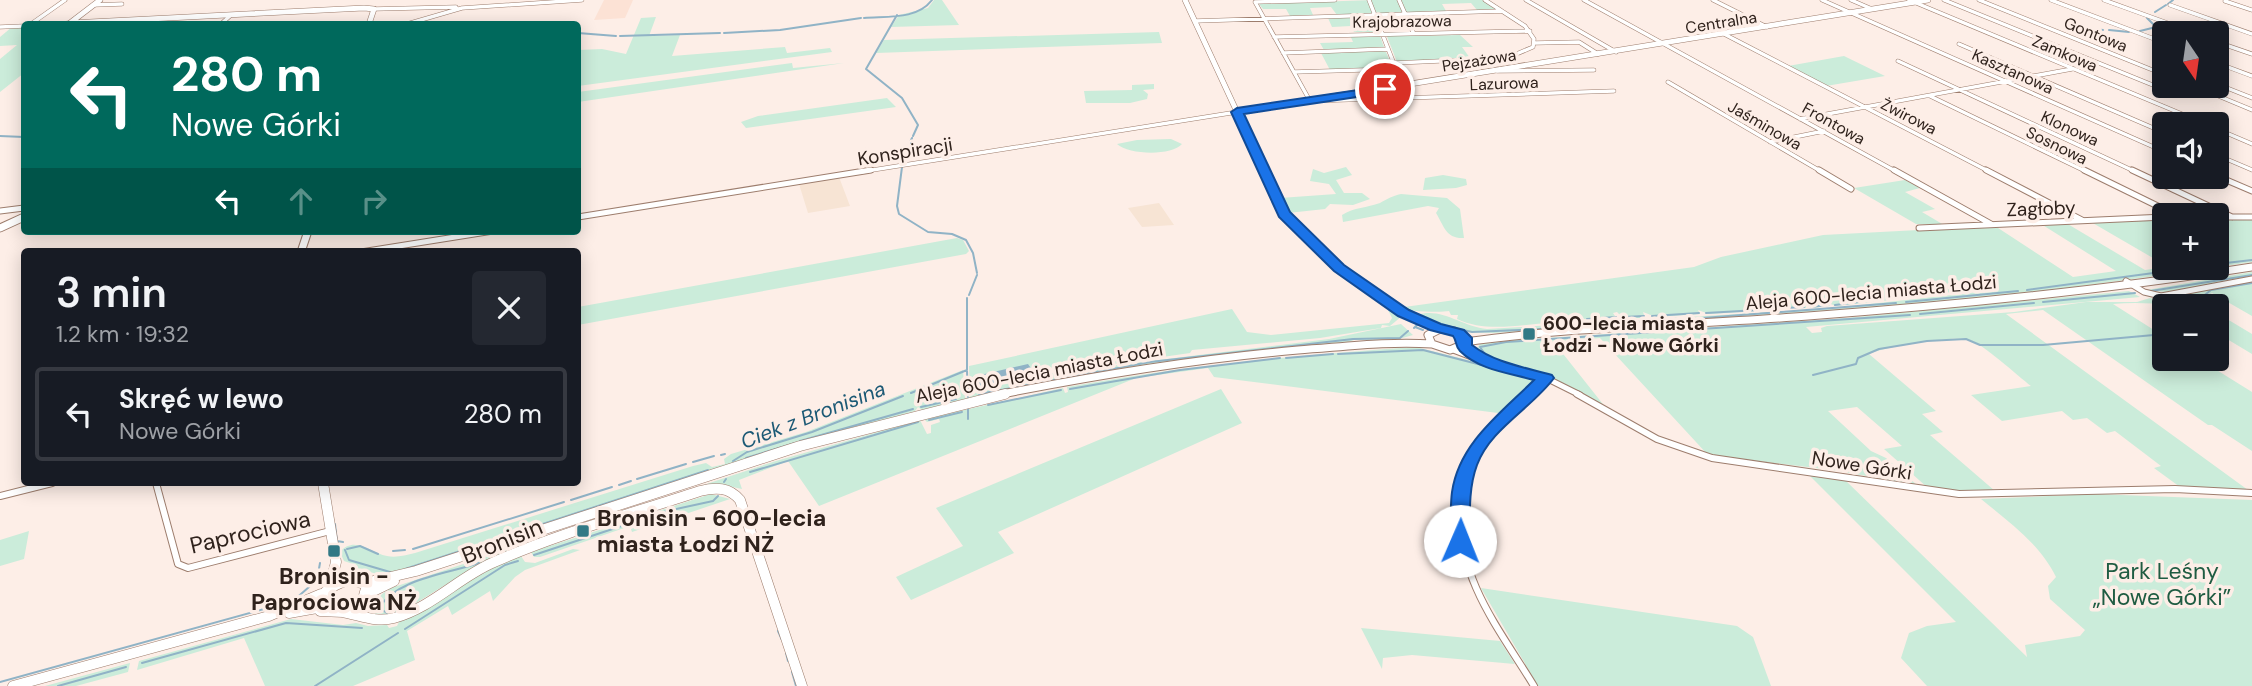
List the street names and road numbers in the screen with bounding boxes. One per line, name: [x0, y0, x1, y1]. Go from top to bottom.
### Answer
street label: Centralna: [1684, 6, 1758, 39]
street label: Krajobrazowa: [1352, 10, 1452, 33]
street label: Gontowa: [2061, 12, 2131, 57]
street label: Zamkowa: [2029, 30, 2101, 77]
street label: Pejzażowa: [1440, 44, 1518, 77]
street label: Kasztanowa: [1969, 44, 2057, 99]
street label: Lazurowa: [1469, 72, 1539, 95]
street label: Żwirowa: [1877, 93, 1940, 139]
street label: Jaśminowa: [1724, 96, 1805, 155]
street label: Frontowa: [1799, 98, 1869, 149]
street label: Klonowa: [2038, 106, 2102, 151]
street label: Sosnowa: [2023, 122, 2091, 169]
street label: Konspiracji: [856, 132, 954, 171]
street label: Zagłoby: [2006, 195, 2076, 222]
street label: Aleja 600-lecia miasta Łodzi: [1744, 269, 1998, 316]
street label: Aleja 600-lecia miasta Łodzi: [913, 336, 1165, 409]
street label: Nowe Górki: [1810, 445, 1914, 486]
street label: Paprociowa: [187, 504, 313, 560]
street label: Bronisin: [457, 511, 547, 571]

